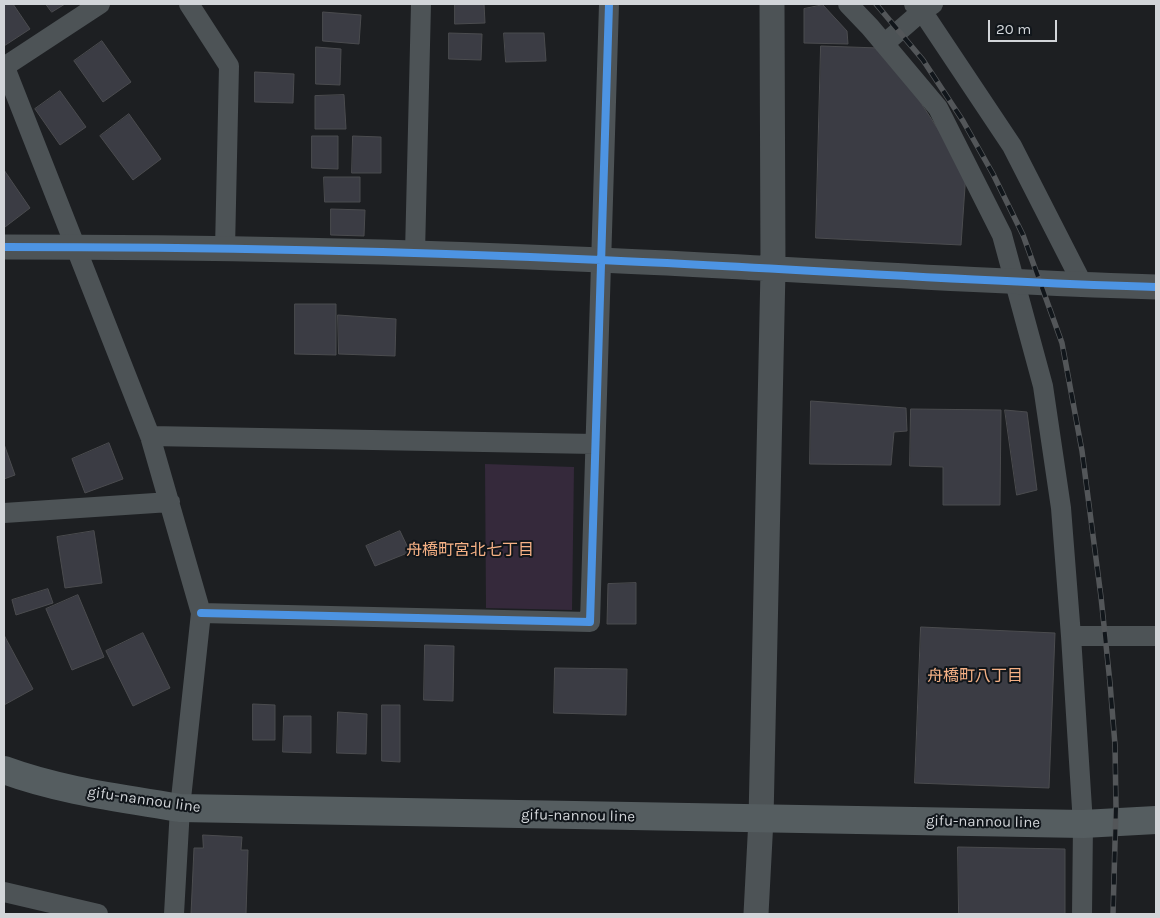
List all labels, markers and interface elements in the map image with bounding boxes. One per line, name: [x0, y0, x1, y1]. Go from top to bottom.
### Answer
scale bar: [990, 10, 1059, 42]
text: 20 m: [996, 20, 1031, 38]
district label: 舟橋町宮北七丁目: [406, 540, 534, 560]
district label: 舟橋町八丁目: [927, 666, 1023, 686]
street label: gifu-nannou line: [86, 783, 202, 817]
street label: gifu-nannou line: [521, 806, 635, 826]
street label: gifu-nannou line: [926, 812, 1040, 832]

